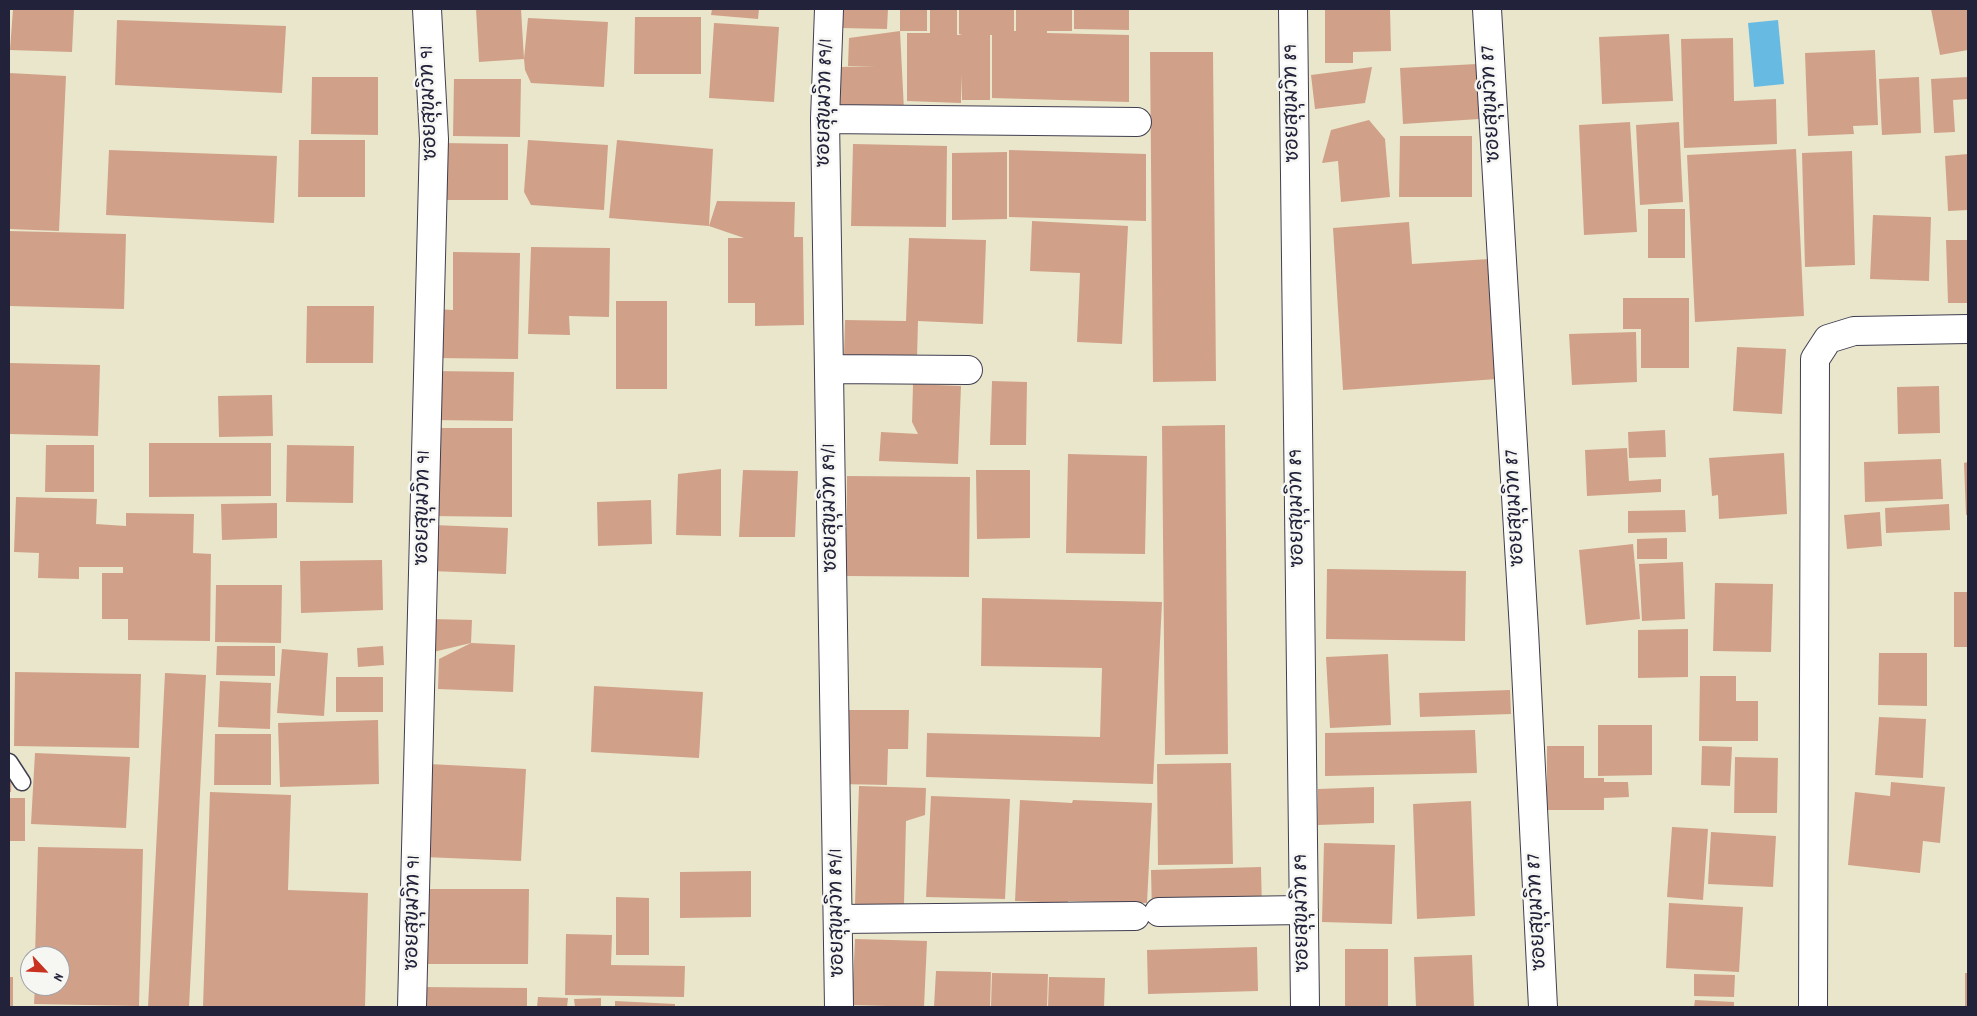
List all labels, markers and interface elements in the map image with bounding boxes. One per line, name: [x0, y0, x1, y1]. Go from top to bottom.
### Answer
street label: ซอยสุขุมวิท 89/1: [814, 38, 840, 168]
street label: ซอยสุขุมวิท 89: [1281, 43, 1307, 163]
street label: ซอยสุขุมวิท 91: [417, 45, 445, 161]
street label: ซอยสุขุมวิท 87: [1478, 45, 1508, 163]
street label: ซอยสุขุมวิท 89/1: [819, 443, 845, 573]
street label: ซอยสุขุมวิท 89: [1286, 448, 1312, 568]
street label: ซอยสุขุมวิท 87: [1502, 449, 1532, 567]
street label: ซอยสุขุมวิท 91: [412, 450, 438, 566]
street label: ซอยสุขุมวิท 89/1: [826, 848, 852, 978]
street label: ซอยสุขุมวิท 89: [1291, 853, 1317, 973]
street label: ซอยสุขุมวิท 87: [1524, 853, 1554, 971]
street label: ซอยสุขุมวิท 91: [402, 855, 428, 971]
north arrow: [20, 946, 70, 996]
text: N: [47, 970, 68, 984]

